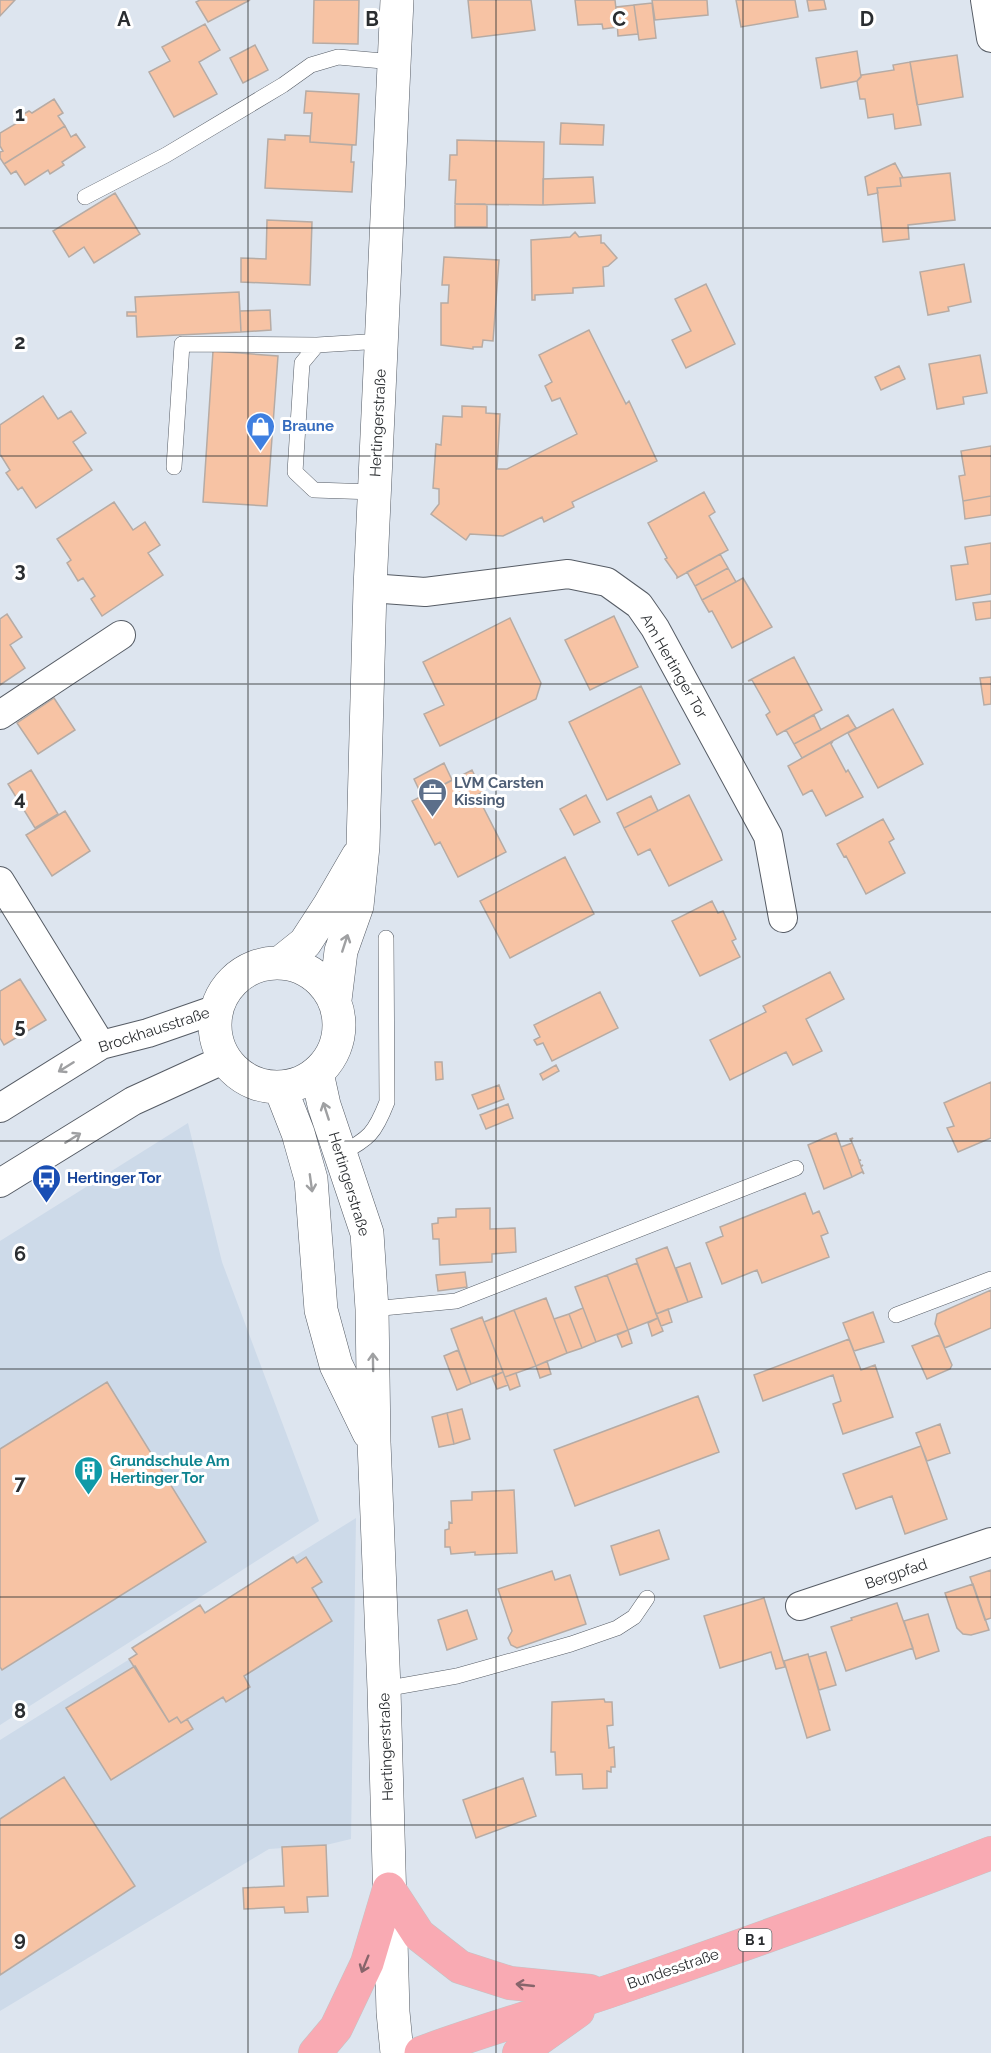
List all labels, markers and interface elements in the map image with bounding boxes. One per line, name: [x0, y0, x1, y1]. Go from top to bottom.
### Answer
text: A: [117, 7, 131, 31]
text: B: [365, 7, 379, 31]
text: C: [612, 7, 626, 31]
text: D: [860, 7, 874, 31]
text: 1: [15, 102, 25, 126]
text: 2: [14, 330, 26, 354]
street label: Hertingerstraße: [366, 368, 390, 477]
shop icon: Braune: [245, 410, 277, 452]
place label: Braune: [282, 417, 334, 435]
text: 3: [14, 558, 26, 582]
street label: Am Hertinger Tor: [637, 610, 712, 722]
place label: LVM Carsten Kissing: [454, 774, 544, 809]
office icon: LVM Carsten Kissing: [417, 776, 449, 818]
text: 4: [14, 786, 26, 810]
one-way arrow: [340, 934, 351, 953]
street label: Brockhausstraße: [96, 1003, 212, 1056]
text: 5: [14, 1014, 26, 1038]
one-way arrow: [58, 1062, 75, 1074]
one-way arrow: [320, 1102, 331, 1121]
street label: Hertingerstraße: [325, 1130, 373, 1239]
one-way arrow: [64, 1131, 81, 1143]
bus stop icon: Hertinger Tor: [30, 1162, 62, 1204]
place label: Hertinger Tor: [67, 1169, 162, 1187]
one-way arrow: [305, 1172, 316, 1192]
text: 6: [14, 1242, 26, 1266]
one-way arrow: [367, 1353, 379, 1373]
place label: Grundschule Am Hertinger Tor: [110, 1452, 230, 1487]
building icon: Grundschule Am Hertinger Tor: [73, 1454, 105, 1496]
text: 7: [14, 1471, 26, 1495]
street label: Bergpfad: [862, 1555, 930, 1593]
street label: Hertingerstraße: [375, 1692, 397, 1801]
text: 8: [14, 1699, 26, 1723]
text: 9: [14, 1927, 26, 1951]
road number: B 1: [738, 1929, 771, 1951]
street label: Bundesstraße: [625, 1945, 721, 1993]
one-way arrow: [359, 1955, 370, 1973]
one-way arrow: [516, 1979, 535, 1990]

